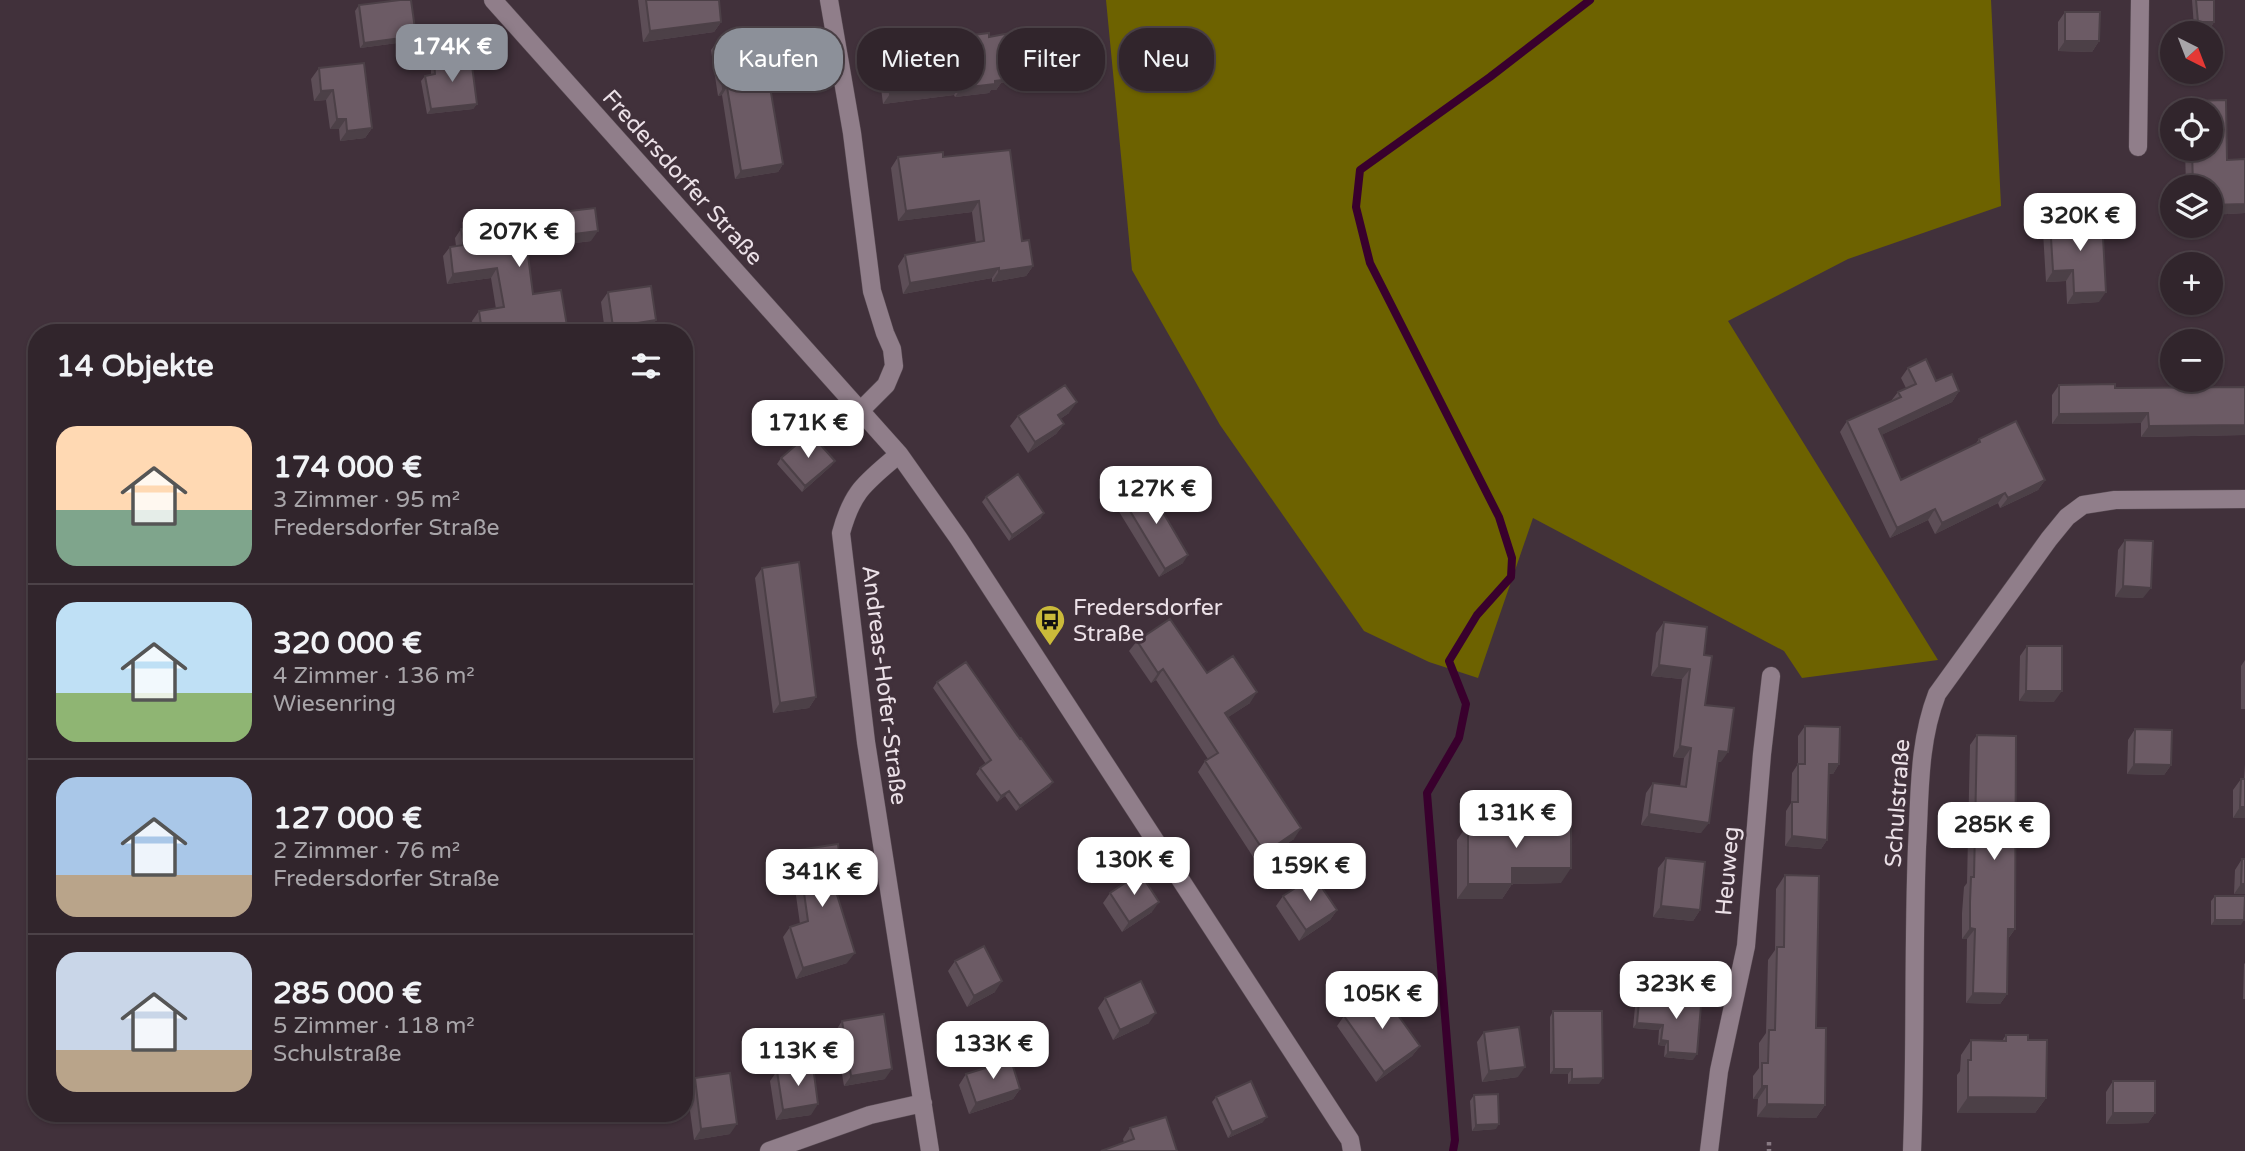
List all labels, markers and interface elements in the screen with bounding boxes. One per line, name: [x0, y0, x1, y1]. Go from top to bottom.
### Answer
north arrow: [2160, 21, 2222, 84]
map controls: [2160, 21, 2223, 392]
pin: 174K €: [395, 24, 509, 84]
chip: Kaufen: [714, 28, 843, 91]
chip: Mieten: [857, 28, 984, 91]
chip: Filter: [998, 28, 1105, 91]
chip: Neu: [1119, 28, 1214, 91]
text: 174K €: [412, 33, 492, 61]
street label: Fredersdorfer Straße: [596, 84, 768, 271]
button: locate: [2160, 98, 2223, 161]
button: layers: [2160, 175, 2223, 238]
pin: 320K €: [2023, 194, 2137, 253]
text: 320K €: [2040, 202, 2120, 230]
pin: 207K €: [462, 210, 576, 269]
text: 207K €: [479, 218, 559, 246]
button: +: [2160, 252, 2223, 315]
button: −: [2160, 329, 2223, 392]
icon: filters: [627, 347, 665, 385]
text: 14 Objekte: [56, 348, 214, 385]
pin: 171K €: [751, 400, 865, 460]
text: 171K €: [768, 409, 848, 437]
text: 174 000 €: [273, 449, 422, 486]
icon: home: [112, 454, 196, 538]
pin: 127K €: [1099, 466, 1213, 526]
text: 127K €: [1116, 475, 1196, 503]
text: 3 Zimmer · 95 m²: [273, 486, 460, 514]
text: Fredersdorfer Straße: [273, 514, 500, 542]
street label: Andreas-Hofer-Straße: [855, 564, 913, 807]
place label: Fredersdorfer Straße: [1073, 594, 1223, 648]
bus stop icon: Fredersdorfer Straße: [1033, 603, 1067, 647]
text: 320 000 €: [273, 625, 422, 662]
icon: home: [112, 630, 196, 714]
text: 4 Zimmer · 136 m²: [273, 662, 475, 690]
text: Wiesenring: [273, 690, 396, 718]
street label: Schulstraße: [1880, 738, 1916, 868]
pin: 131K €: [1459, 790, 1573, 850]
text: 131K €: [1476, 799, 1556, 827]
text: 127 000 €: [273, 800, 422, 837]
pin: 285K €: [1937, 802, 2051, 862]
icon: home: [112, 805, 196, 889]
text: 285K €: [1954, 811, 2034, 839]
street label: Heuweg: [1710, 825, 1746, 917]
text: 2 Zimmer · 76 m²: [273, 837, 460, 865]
pin: 130K €: [1077, 838, 1191, 897]
pin: 159K €: [1253, 844, 1367, 903]
text: 130K €: [1094, 846, 1174, 874]
pin: 341K €: [765, 850, 879, 909]
text: 159K €: [1270, 852, 1350, 880]
text: 341K €: [782, 858, 862, 886]
text: Fredersdorfer Straße: [273, 865, 500, 893]
pin: 323K €: [1619, 962, 1733, 1021]
text: 323K €: [1636, 970, 1716, 998]
pin: 105K €: [1325, 972, 1439, 1031]
text: 285 000 €: [273, 975, 422, 1012]
icon: home: [112, 980, 196, 1064]
text: 105K €: [1342, 980, 1422, 1008]
text: 5 Zimmer · 118 m²: [273, 1012, 475, 1040]
pin: 133K €: [936, 1021, 1050, 1081]
pin: 113K €: [741, 1028, 855, 1088]
text: 133K €: [953, 1030, 1033, 1058]
text: 113K €: [758, 1037, 838, 1065]
text: Schulstraße: [273, 1040, 402, 1068]

